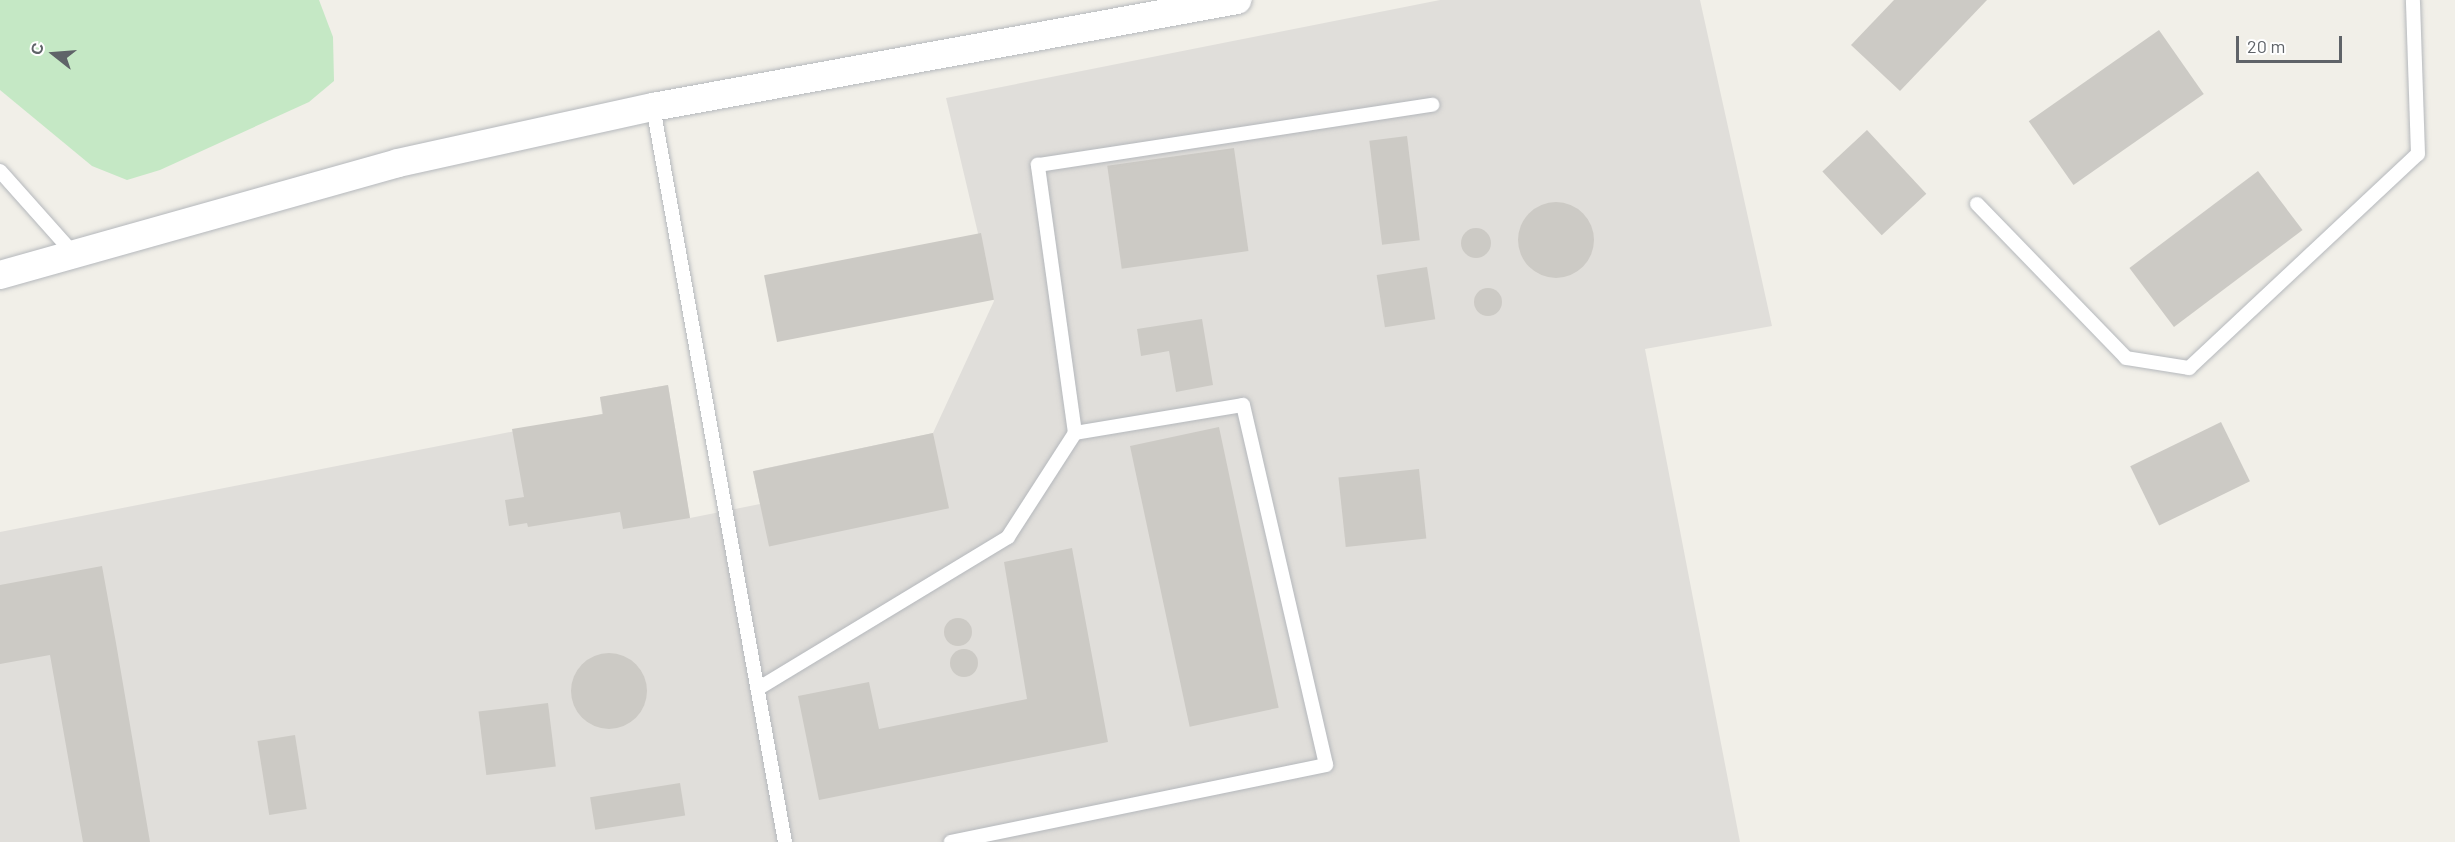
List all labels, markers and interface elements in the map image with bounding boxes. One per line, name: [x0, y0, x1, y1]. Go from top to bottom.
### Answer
north arrow: [24, 24, 84, 84]
scale bar: [2239, 24, 2346, 62]
text: 20 m: [2247, 35, 2285, 57]
text: С: [26, 40, 47, 57]

